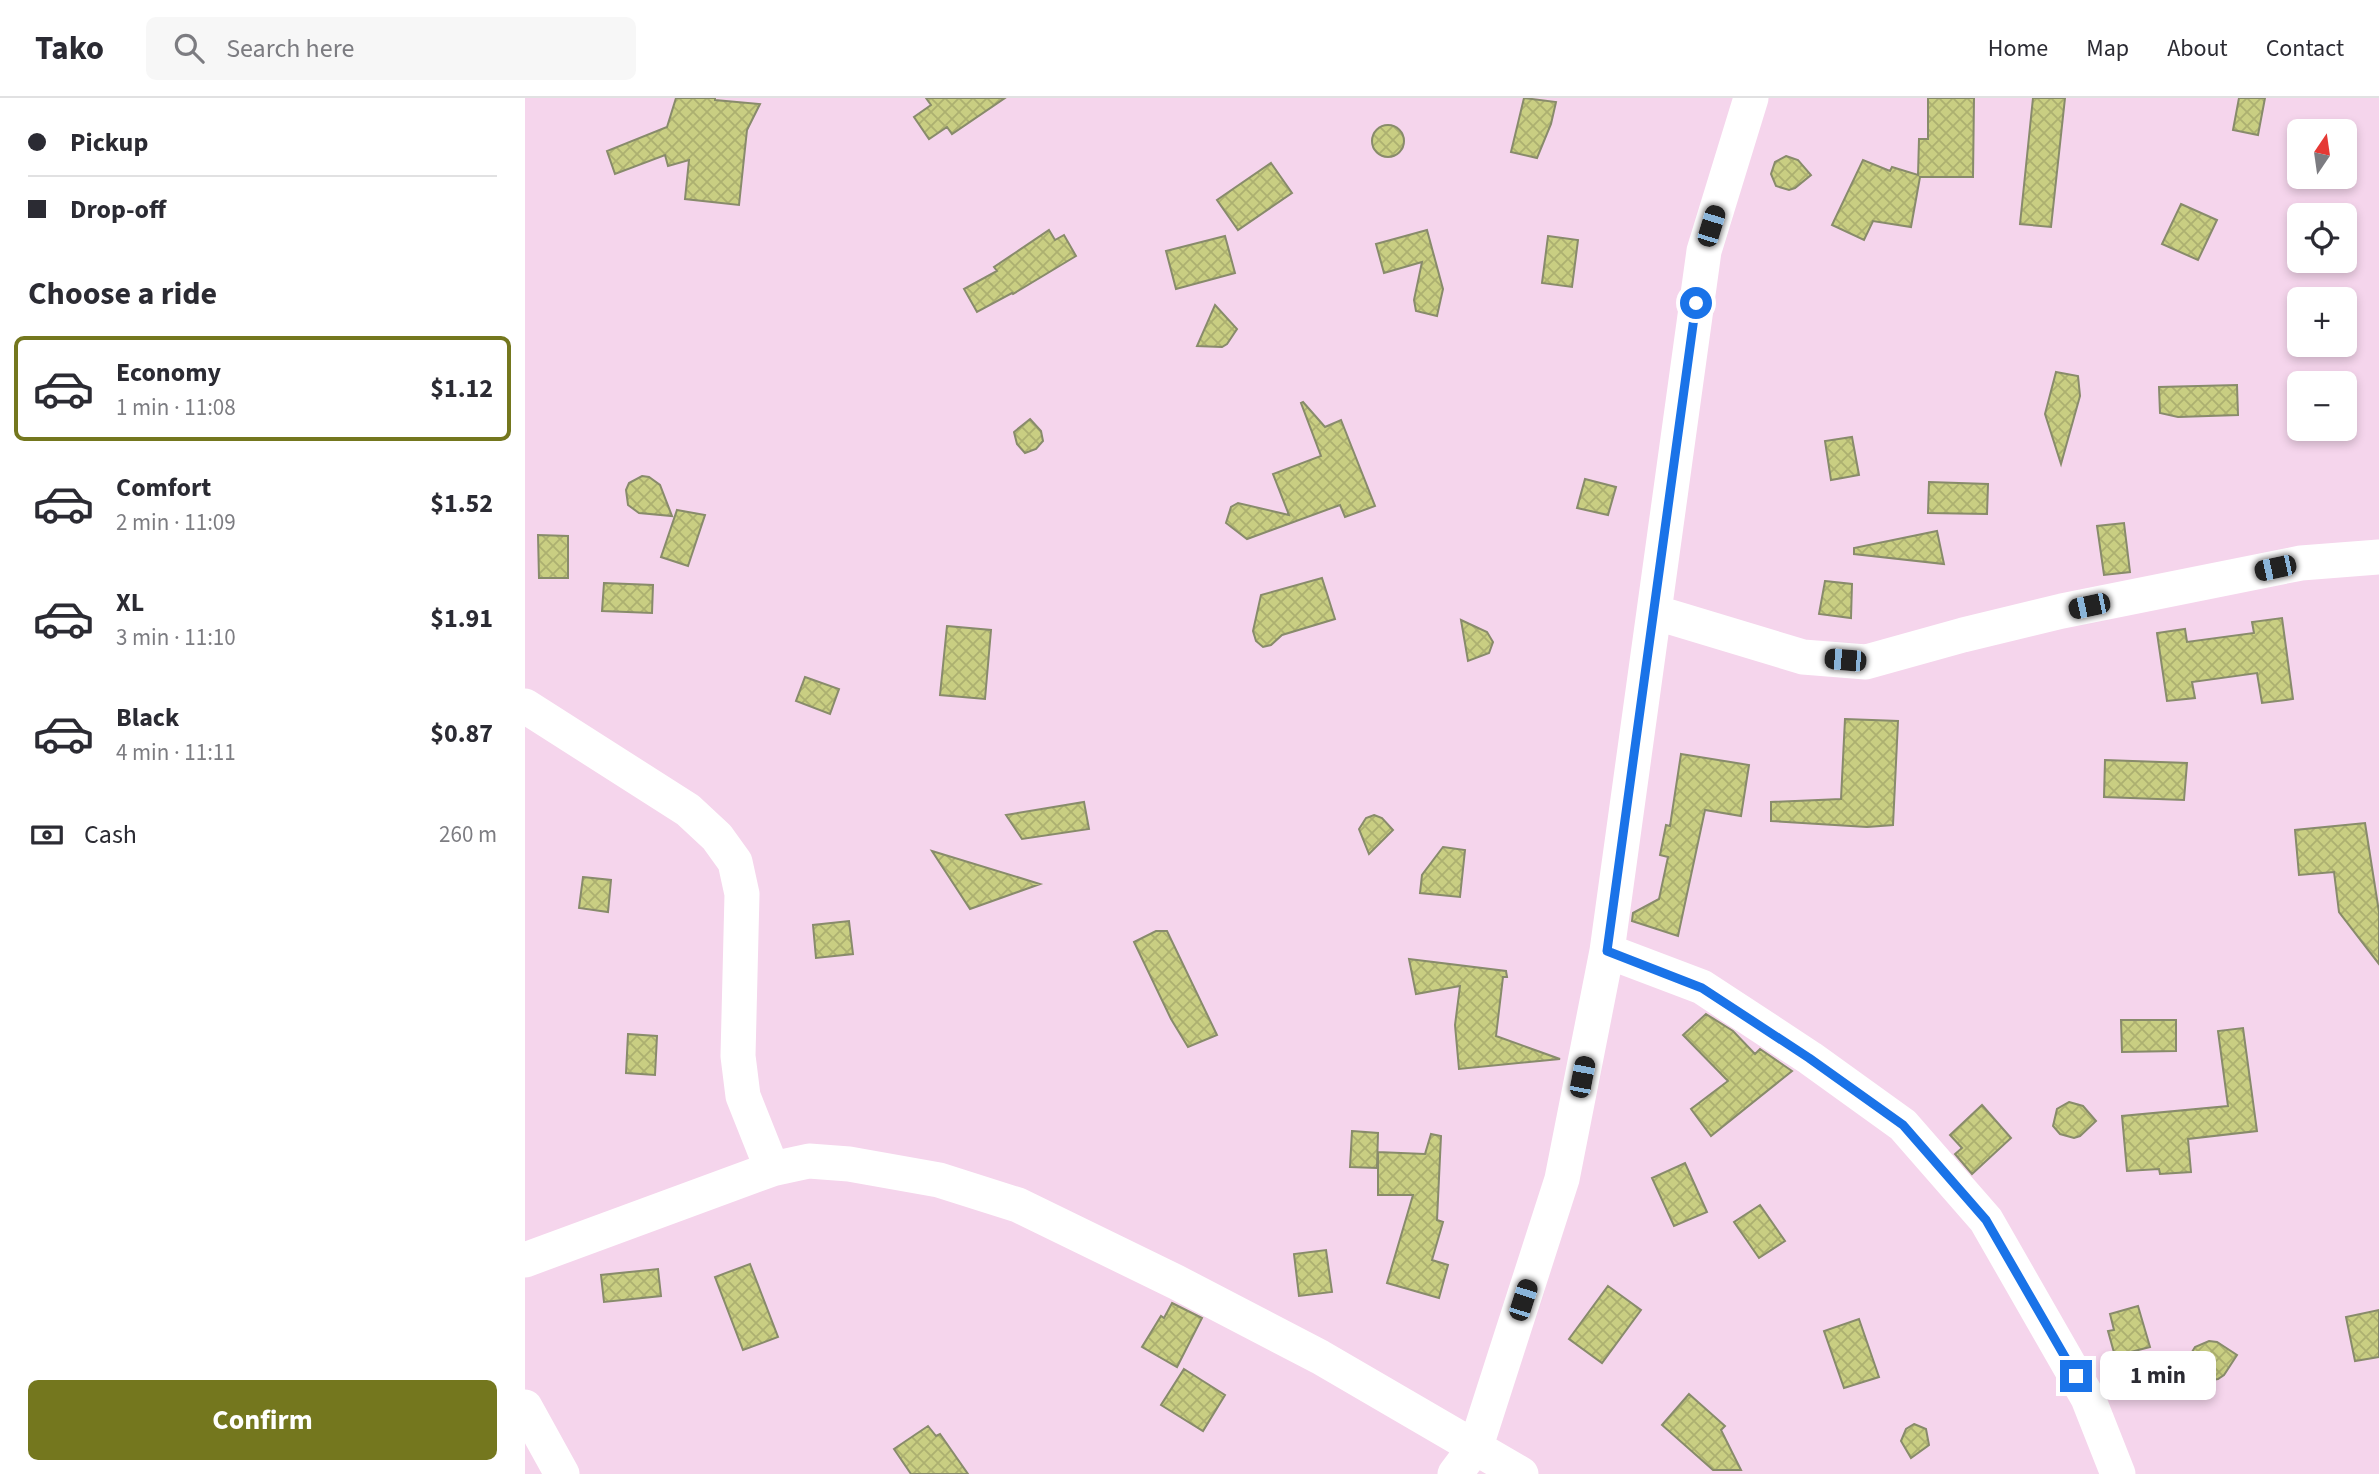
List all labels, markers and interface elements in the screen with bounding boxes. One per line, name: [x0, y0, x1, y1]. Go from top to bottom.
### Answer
search box: [146, 17, 636, 80]
text: Tako: [35, 25, 104, 72]
icon: search: [170, 29, 208, 67]
text: Search here: [226, 30, 354, 67]
text: Home: [1988, 31, 2048, 66]
text: Map: [2086, 31, 2129, 66]
text: About: [2167, 31, 2228, 66]
text: Contact: [2266, 31, 2344, 66]
north arrow: [2287, 119, 2357, 189]
map controls: [2287, 119, 2357, 441]
text: Pickup: [70, 124, 148, 161]
text: Drop-off: [70, 191, 166, 228]
car: [1695, 203, 1728, 249]
button: locate: [2287, 203, 2357, 273]
text: Choose a ride: [28, 271, 217, 317]
route start: [1680, 287, 1712, 319]
button: +: [2287, 287, 2357, 357]
text: Economy: [116, 354, 221, 391]
icon: car: [32, 357, 95, 420]
text: $1.12: [430, 370, 493, 407]
button: −: [2287, 371, 2357, 441]
text: 1 min · 11:08: [116, 391, 236, 424]
text: Comfort: [116, 469, 211, 506]
icon: car: [32, 472, 95, 535]
text: $1.52: [430, 485, 493, 522]
text: 2 min · 11:09: [116, 506, 236, 539]
car: [2253, 553, 2298, 583]
text: XL: [116, 584, 144, 621]
icon: car: [32, 587, 95, 650]
car: [2067, 591, 2112, 621]
text: $1.91: [430, 600, 493, 637]
text: 3 min · 11:10: [116, 621, 236, 654]
car: [1824, 648, 1867, 672]
text: Black: [116, 699, 179, 736]
icon: car: [32, 702, 95, 765]
text: $0.87: [430, 715, 493, 752]
text: 4 min · 11:11: [116, 736, 236, 769]
icon: cash: [28, 816, 66, 854]
text: Cash: [84, 816, 137, 853]
text: 260 m: [439, 818, 497, 851]
car: [1568, 1054, 1597, 1100]
car: [1507, 1277, 1540, 1323]
callout: 1 min: [2101, 1352, 2216, 1400]
text: 1 min: [2130, 1359, 2186, 1392]
route end: [2060, 1360, 2092, 1392]
button: Confirm: [28, 1380, 497, 1460]

